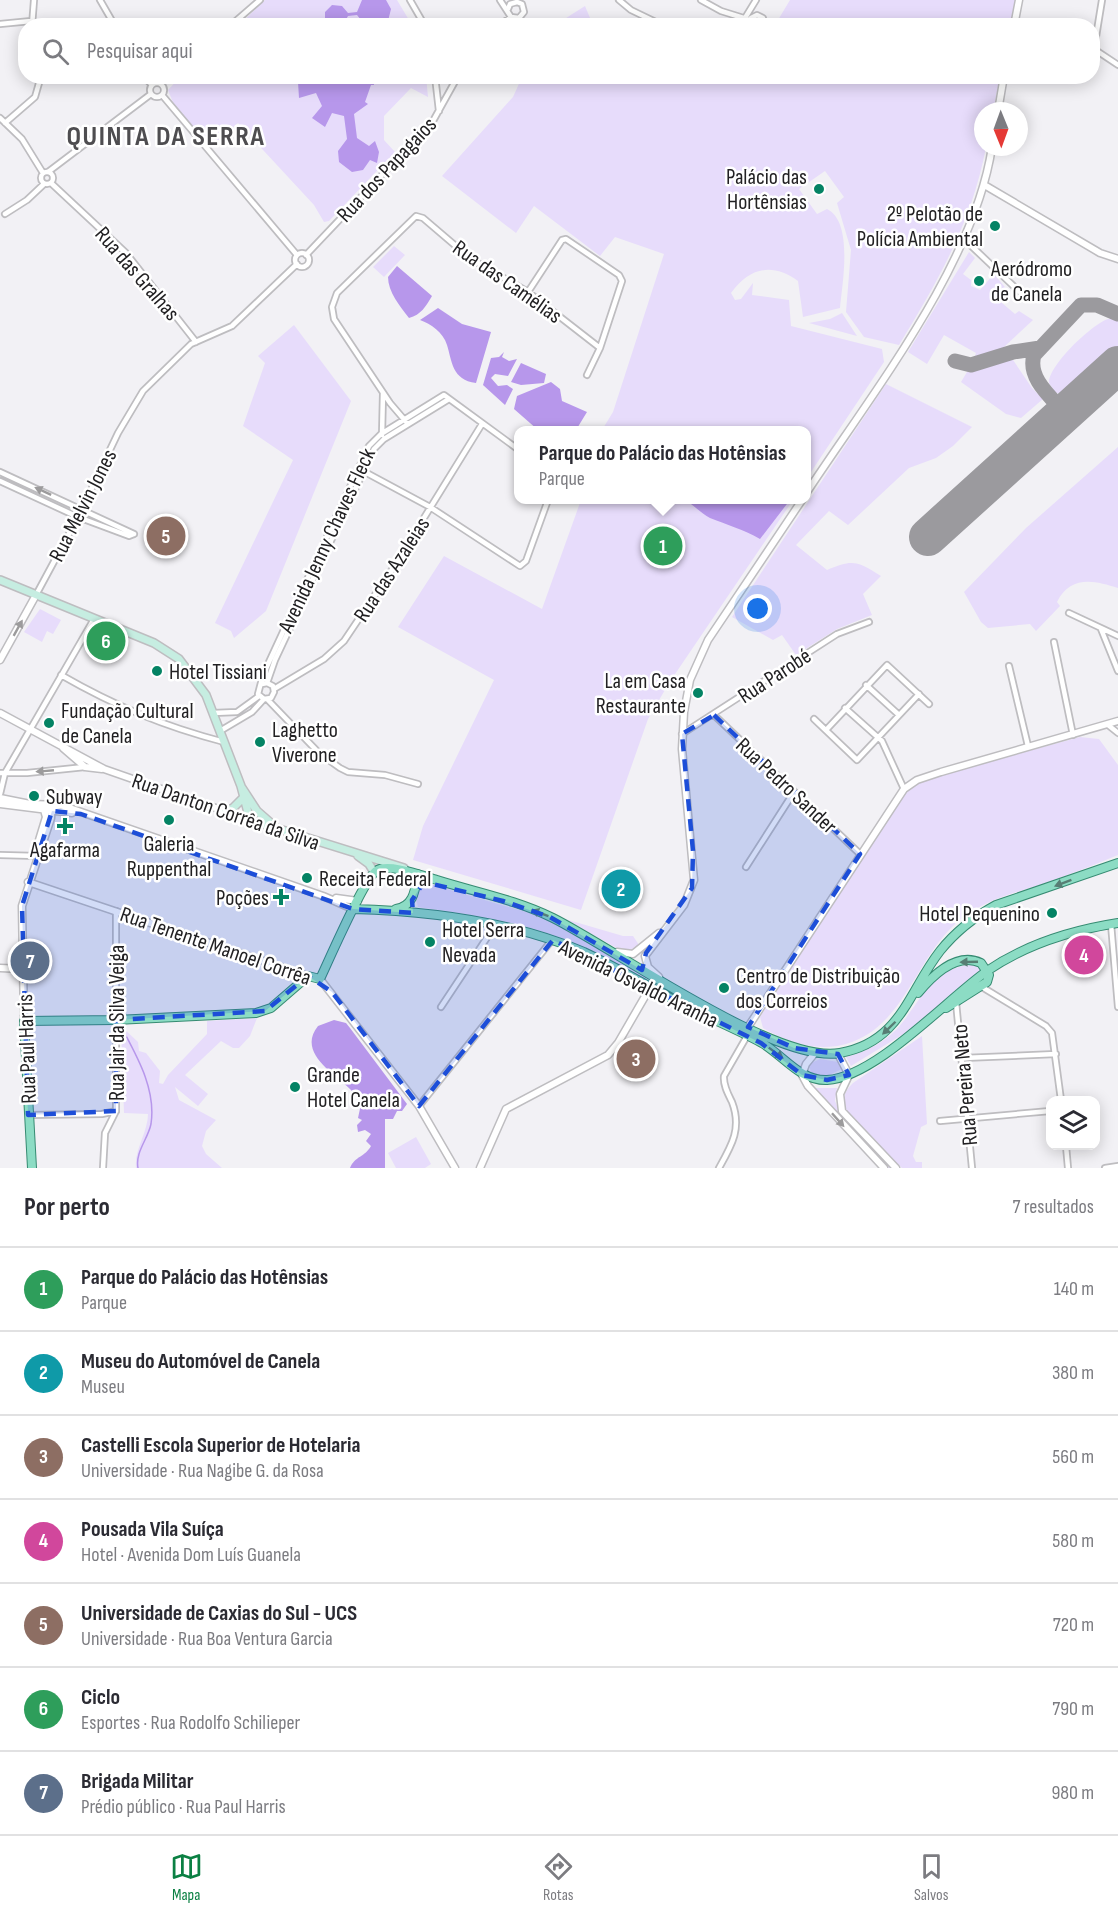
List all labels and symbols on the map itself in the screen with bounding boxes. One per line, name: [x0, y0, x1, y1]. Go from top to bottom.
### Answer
north arrow: [974, 102, 1028, 156]
street label: Rua dos Papagaios: [331, 112, 443, 228]
district label: QUINTA DA SERRA: [67, 120, 265, 153]
place label: Palácio das Hortênsias: [726, 164, 807, 216]
marker: Palácio das Hortênsias: [812, 182, 826, 196]
place label: 2º Pelotão de Polícia Ambiental: [857, 201, 983, 253]
marker: 2º Pelotão de Polícia Ambiental: [988, 219, 1002, 233]
street label: Rua das Gralhas: [89, 221, 185, 327]
street label: Rua das Camélias: [447, 235, 567, 330]
place label: Aeródromo de Canela: [990, 256, 1072, 308]
marker: Aeródromo de Canela: [972, 274, 986, 288]
street label: Avenida Jenny Chaves Fleck: [272, 443, 382, 638]
street label: Rua Melvin Jones: [43, 445, 123, 566]
one-way arrow: [35, 487, 52, 496]
street label: Rua das Azaleias: [348, 512, 436, 627]
pin: 5: [146, 514, 186, 558]
pin: 1: [644, 524, 682, 568]
your location: [743, 594, 772, 623]
pin: 6: [86, 618, 126, 664]
one-way arrow: [13, 619, 23, 636]
street label: Rua Parobé: [733, 643, 817, 710]
place label: Hotel Tissiani: [169, 659, 267, 686]
marker: Hotel Tissiani: [150, 664, 164, 678]
place label: La em Casa Restaurante: [596, 668, 686, 720]
marker: La em Casa Restaurante: [691, 686, 705, 700]
place label: Fundação Cultural de Canela: [61, 698, 194, 750]
marker: Fundação Cultural de Canela: [42, 716, 56, 730]
place label: Laghetto Viverone: [272, 717, 338, 769]
street label: Rua Pedro Sander: [730, 732, 842, 840]
marker: Laghetto Viverone: [253, 735, 267, 749]
one-way arrow: [36, 766, 55, 776]
street label: Rua Danton Corrêa da Silva: [128, 768, 323, 857]
place label: Subway: [46, 784, 103, 811]
marker: Subway: [27, 789, 41, 803]
marker: Galeria Ruppenthal: [162, 813, 176, 827]
marker: Agafarma: [58, 819, 72, 833]
place label: Galeria Ruppenthal: [127, 831, 211, 883]
place label: Agafarma: [29, 837, 100, 864]
place label: Receita Federal: [319, 866, 431, 893]
pin: 2: [602, 866, 640, 912]
marker: Receita Federal: [300, 871, 314, 885]
one-way arrow: [1054, 878, 1072, 888]
place label: Poções: [216, 885, 269, 912]
marker: Poções: [274, 890, 288, 904]
street label: Rua Tenente Manoel Corrêa: [117, 901, 314, 992]
place label: Hotel Pequenino: [919, 901, 1040, 928]
marker: Hotel Pequenino: [1045, 906, 1059, 920]
one-way arrow: [530, 907, 548, 917]
place label: Hotel Serra Nevada: [442, 917, 524, 969]
pin: 4: [1064, 932, 1104, 978]
street label: Avenida Osvaldo Aranha: [553, 934, 722, 1035]
marker: Hotel Serra Nevada: [423, 935, 437, 949]
pin: 7: [10, 938, 50, 984]
street label: Rua Jair da Silva Veiga: [104, 945, 131, 1101]
one-way arrow: [959, 958, 978, 967]
place label: Centro de Distribuição dos Correios: [736, 963, 900, 1015]
marker: Centro de Distribuição dos Correios: [717, 981, 731, 995]
street label: Rua Paul Harris: [12, 993, 43, 1104]
one-way arrow: [881, 1021, 896, 1035]
street label: Rua Pereira Neto: [947, 1023, 984, 1147]
pin: 3: [616, 1036, 656, 1082]
one-way arrow: [767, 1047, 783, 1059]
place label: Grande Hotel Canela: [307, 1062, 400, 1114]
marker: Grande Hotel Canela: [288, 1080, 302, 1094]
one-way arrow: [831, 1113, 845, 1128]

